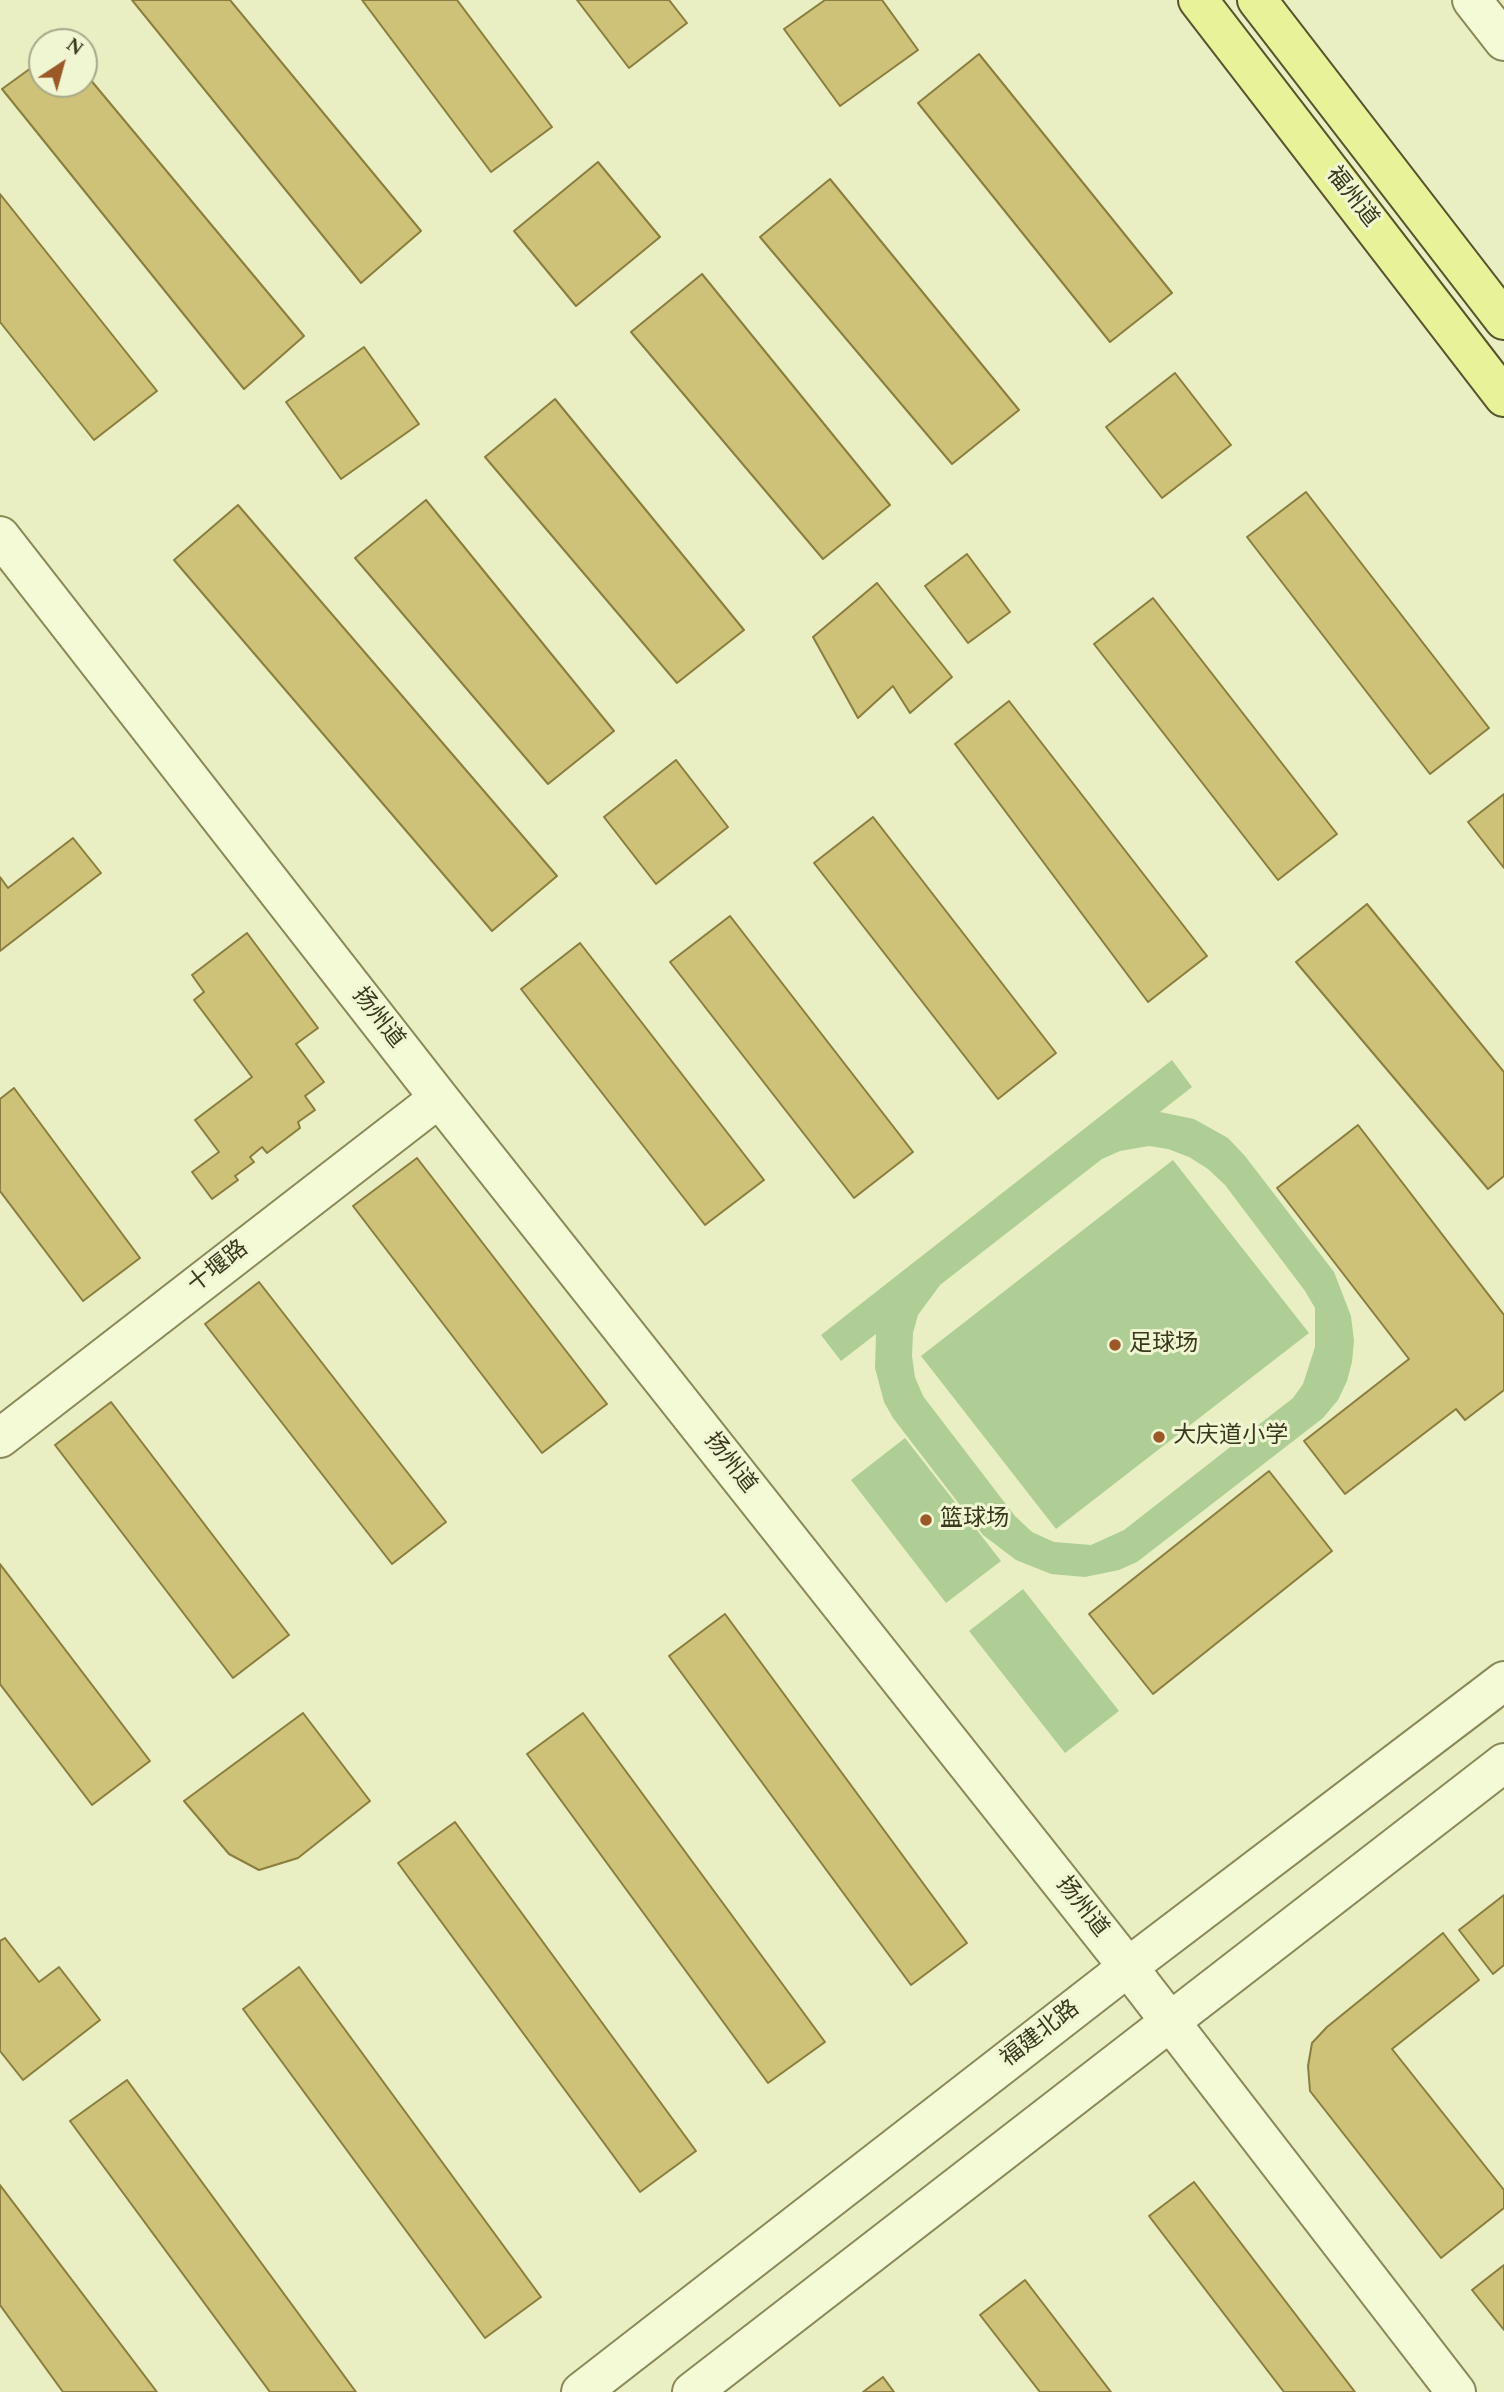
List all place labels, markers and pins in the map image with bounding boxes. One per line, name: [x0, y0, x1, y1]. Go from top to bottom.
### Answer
place label: 足球场: [1129, 1331, 1198, 1359]
marker: 足球场: [1107, 1337, 1123, 1353]
place label: 大庆道小学: [1173, 1423, 1288, 1451]
marker: 大庆道小学: [1151, 1429, 1167, 1445]
place label: 篮球场: [940, 1506, 1009, 1534]
marker: 篮球场: [918, 1512, 934, 1528]

